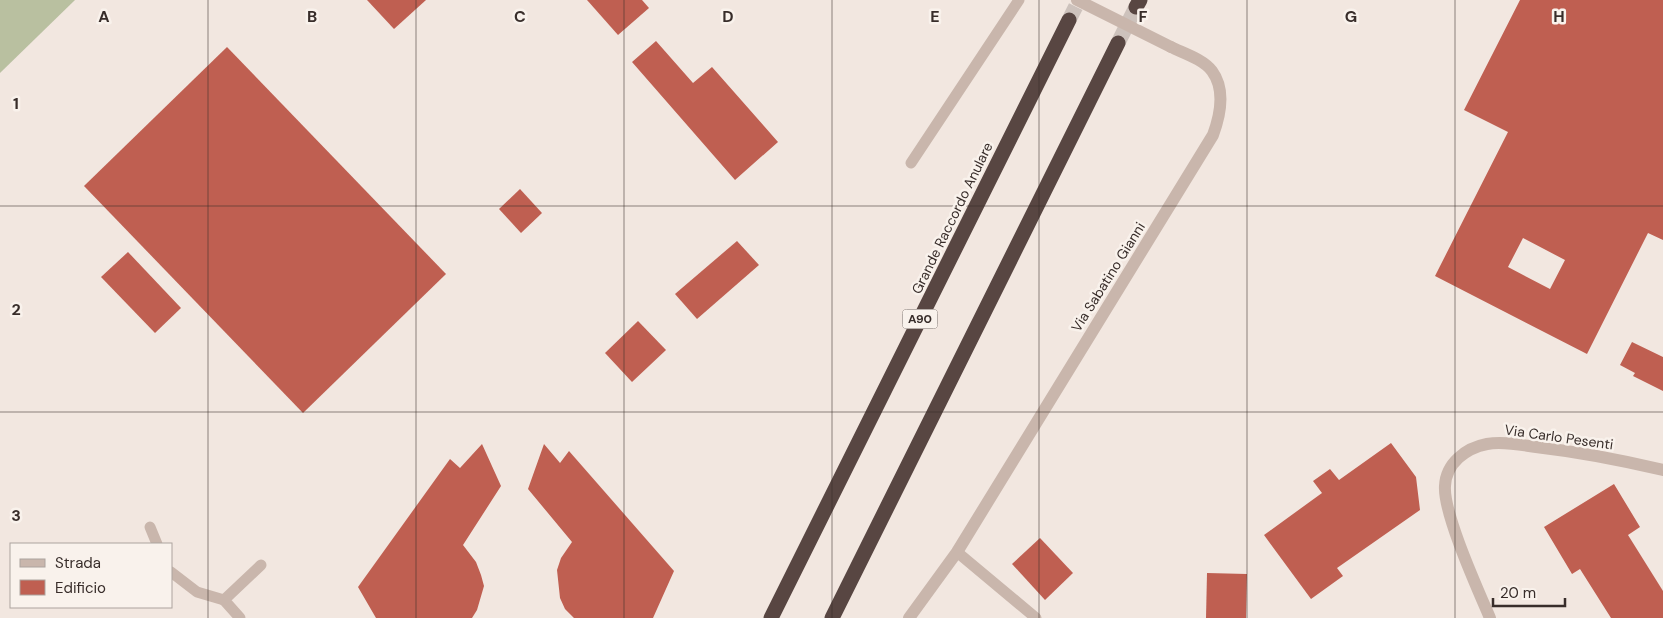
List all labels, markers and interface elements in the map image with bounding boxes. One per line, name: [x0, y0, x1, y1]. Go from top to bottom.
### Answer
text: A: [98, 6, 110, 27]
text: B: [307, 6, 317, 27]
text: C: [514, 6, 526, 27]
text: D: [722, 6, 734, 27]
text: E: [930, 6, 940, 27]
text: F: [1139, 6, 1148, 27]
text: G: [1345, 6, 1357, 27]
text: H: [1553, 6, 1565, 27]
text: 1: [13, 93, 19, 114]
street label: Grande Raccordo Anulare: [907, 139, 997, 297]
street label: Via Sabatino Gianni: [1067, 219, 1149, 335]
text: 2: [11, 299, 21, 320]
road number: A90: [902, 310, 938, 328]
street label: Via Carlo Pesenti: [1503, 420, 1615, 454]
text: 3: [11, 505, 21, 526]
legend: [10, 543, 172, 608]
text: Strada: [55, 553, 101, 573]
scale bar: [1493, 576, 1566, 608]
text: Edificio: [55, 578, 106, 598]
text: 20 m: [1500, 583, 1536, 603]

